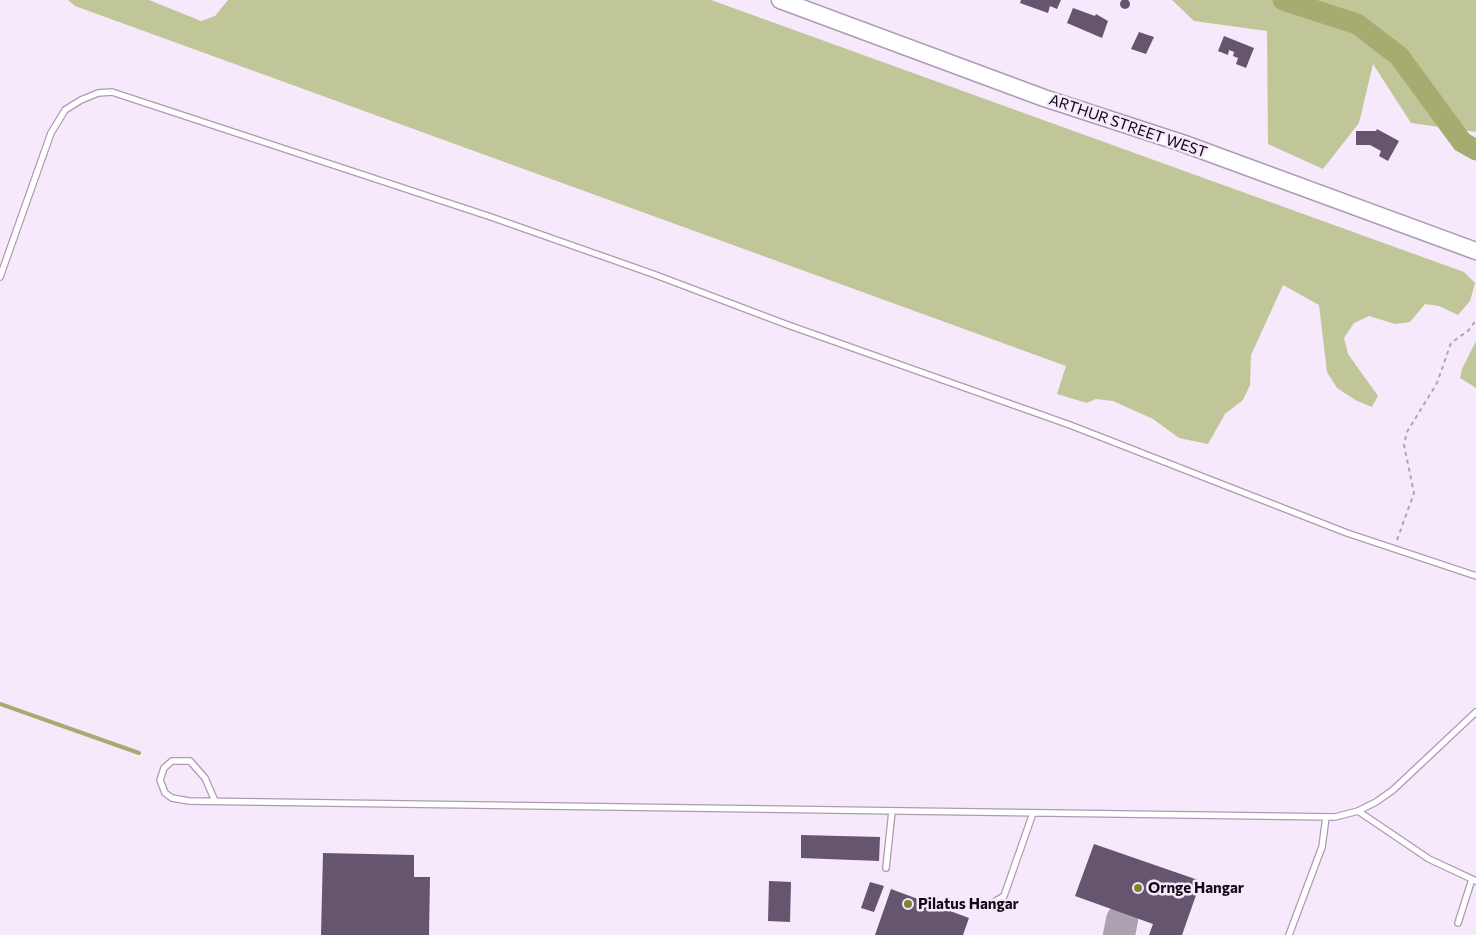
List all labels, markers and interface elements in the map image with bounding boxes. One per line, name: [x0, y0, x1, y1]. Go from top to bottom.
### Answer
street label: ARTHUR STREET WEST: [1047, 90, 1209, 162]
place label: Ornge Hangar: [1148, 879, 1244, 897]
marker: Ornge Hangar: [1132, 882, 1144, 894]
place label: Pilatus Hangar: [918, 895, 1019, 913]
marker: Pilatus Hangar: [902, 898, 914, 910]

